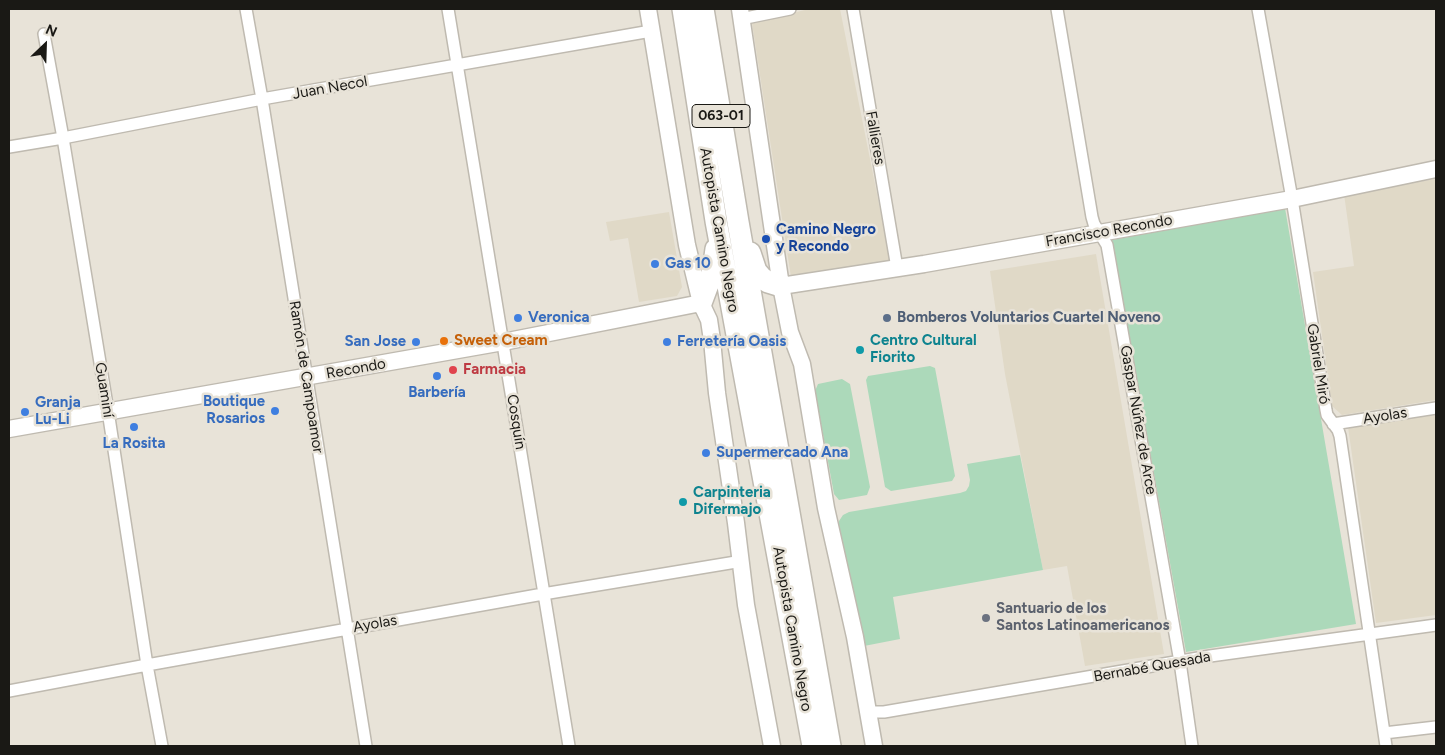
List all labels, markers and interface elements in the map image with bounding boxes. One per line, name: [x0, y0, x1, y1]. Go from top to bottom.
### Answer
north arrow: [20, 20, 70, 70]
text: N: [43, 21, 60, 41]
street label: Juan Necol: [291, 73, 369, 103]
road number: 063-01: [692, 104, 750, 128]
street label: Fallieres: [861, 110, 889, 166]
street label: Autopista Camino Negro: [696, 146, 742, 314]
street label: Francisco Recondo: [1044, 211, 1174, 251]
place label: Camino Negro y Recondo: [776, 221, 876, 256]
marker: Camino Negro y Recondo: [760, 233, 772, 245]
place label: Gas 10: [665, 255, 711, 273]
marker: Gas 10: [649, 258, 661, 270]
street label: Ramón de Campoamor: [285, 299, 327, 455]
place label: Veronica: [528, 309, 590, 327]
place label: Bomberos Voluntarios Cuartel Noveno: [897, 309, 1161, 327]
marker: Veronica: [512, 312, 524, 324]
marker: Bomberos Voluntarios Cuartel Noveno: [881, 312, 893, 324]
street label: Gabriel Miró: [1303, 322, 1333, 406]
place label: Sweet Cream: [454, 332, 548, 350]
place label: Centro Cultural Fiorito: [870, 332, 977, 367]
place label: San Jose: [345, 333, 406, 351]
place label: Ferretería Oasis: [677, 333, 786, 351]
marker: Sweet Cream: [438, 335, 450, 347]
marker: San Jose: [410, 336, 422, 348]
marker: Ferretería Oasis: [661, 336, 673, 348]
marker: Centro Cultural Fiorito: [854, 344, 866, 356]
street label: Gaspar Núñez de Arce: [1116, 344, 1160, 496]
street label: Recondo: [325, 355, 387, 383]
street label: Guaminí: [91, 361, 117, 419]
place label: Farmacia: [463, 361, 526, 379]
marker: Farmacia: [447, 364, 459, 376]
marker: Barbería: [431, 370, 443, 382]
place label: Barbería: [408, 384, 466, 402]
place label: Boutique Rosarios: [203, 393, 265, 428]
street label: Cosquín: [503, 393, 529, 451]
place label: Granja Lu-Li: [35, 394, 81, 429]
street label: Ayolas: [1362, 404, 1408, 428]
marker: Boutique Rosarios: [269, 405, 281, 417]
marker: Granja Lu-Li: [19, 406, 31, 418]
marker: La Rosita: [128, 421, 140, 433]
place label: La Rosita: [103, 435, 165, 453]
place label: Supermercado Ana: [716, 444, 848, 462]
marker: Supermercado Ana: [700, 447, 712, 459]
place label: Carpinteria Difermajo: [693, 484, 771, 519]
marker: Carpinteria Difermajo: [677, 496, 689, 508]
street label: Autopista Camino Negro: [769, 545, 815, 713]
place label: Santuario de los Santos Latinoamericanos: [996, 600, 1169, 635]
street label: Ayolas: [352, 611, 398, 637]
marker: Santuario de los Santos Latinoamericanos: [980, 612, 992, 624]
street label: Bernabé Quesada: [1092, 648, 1212, 686]

